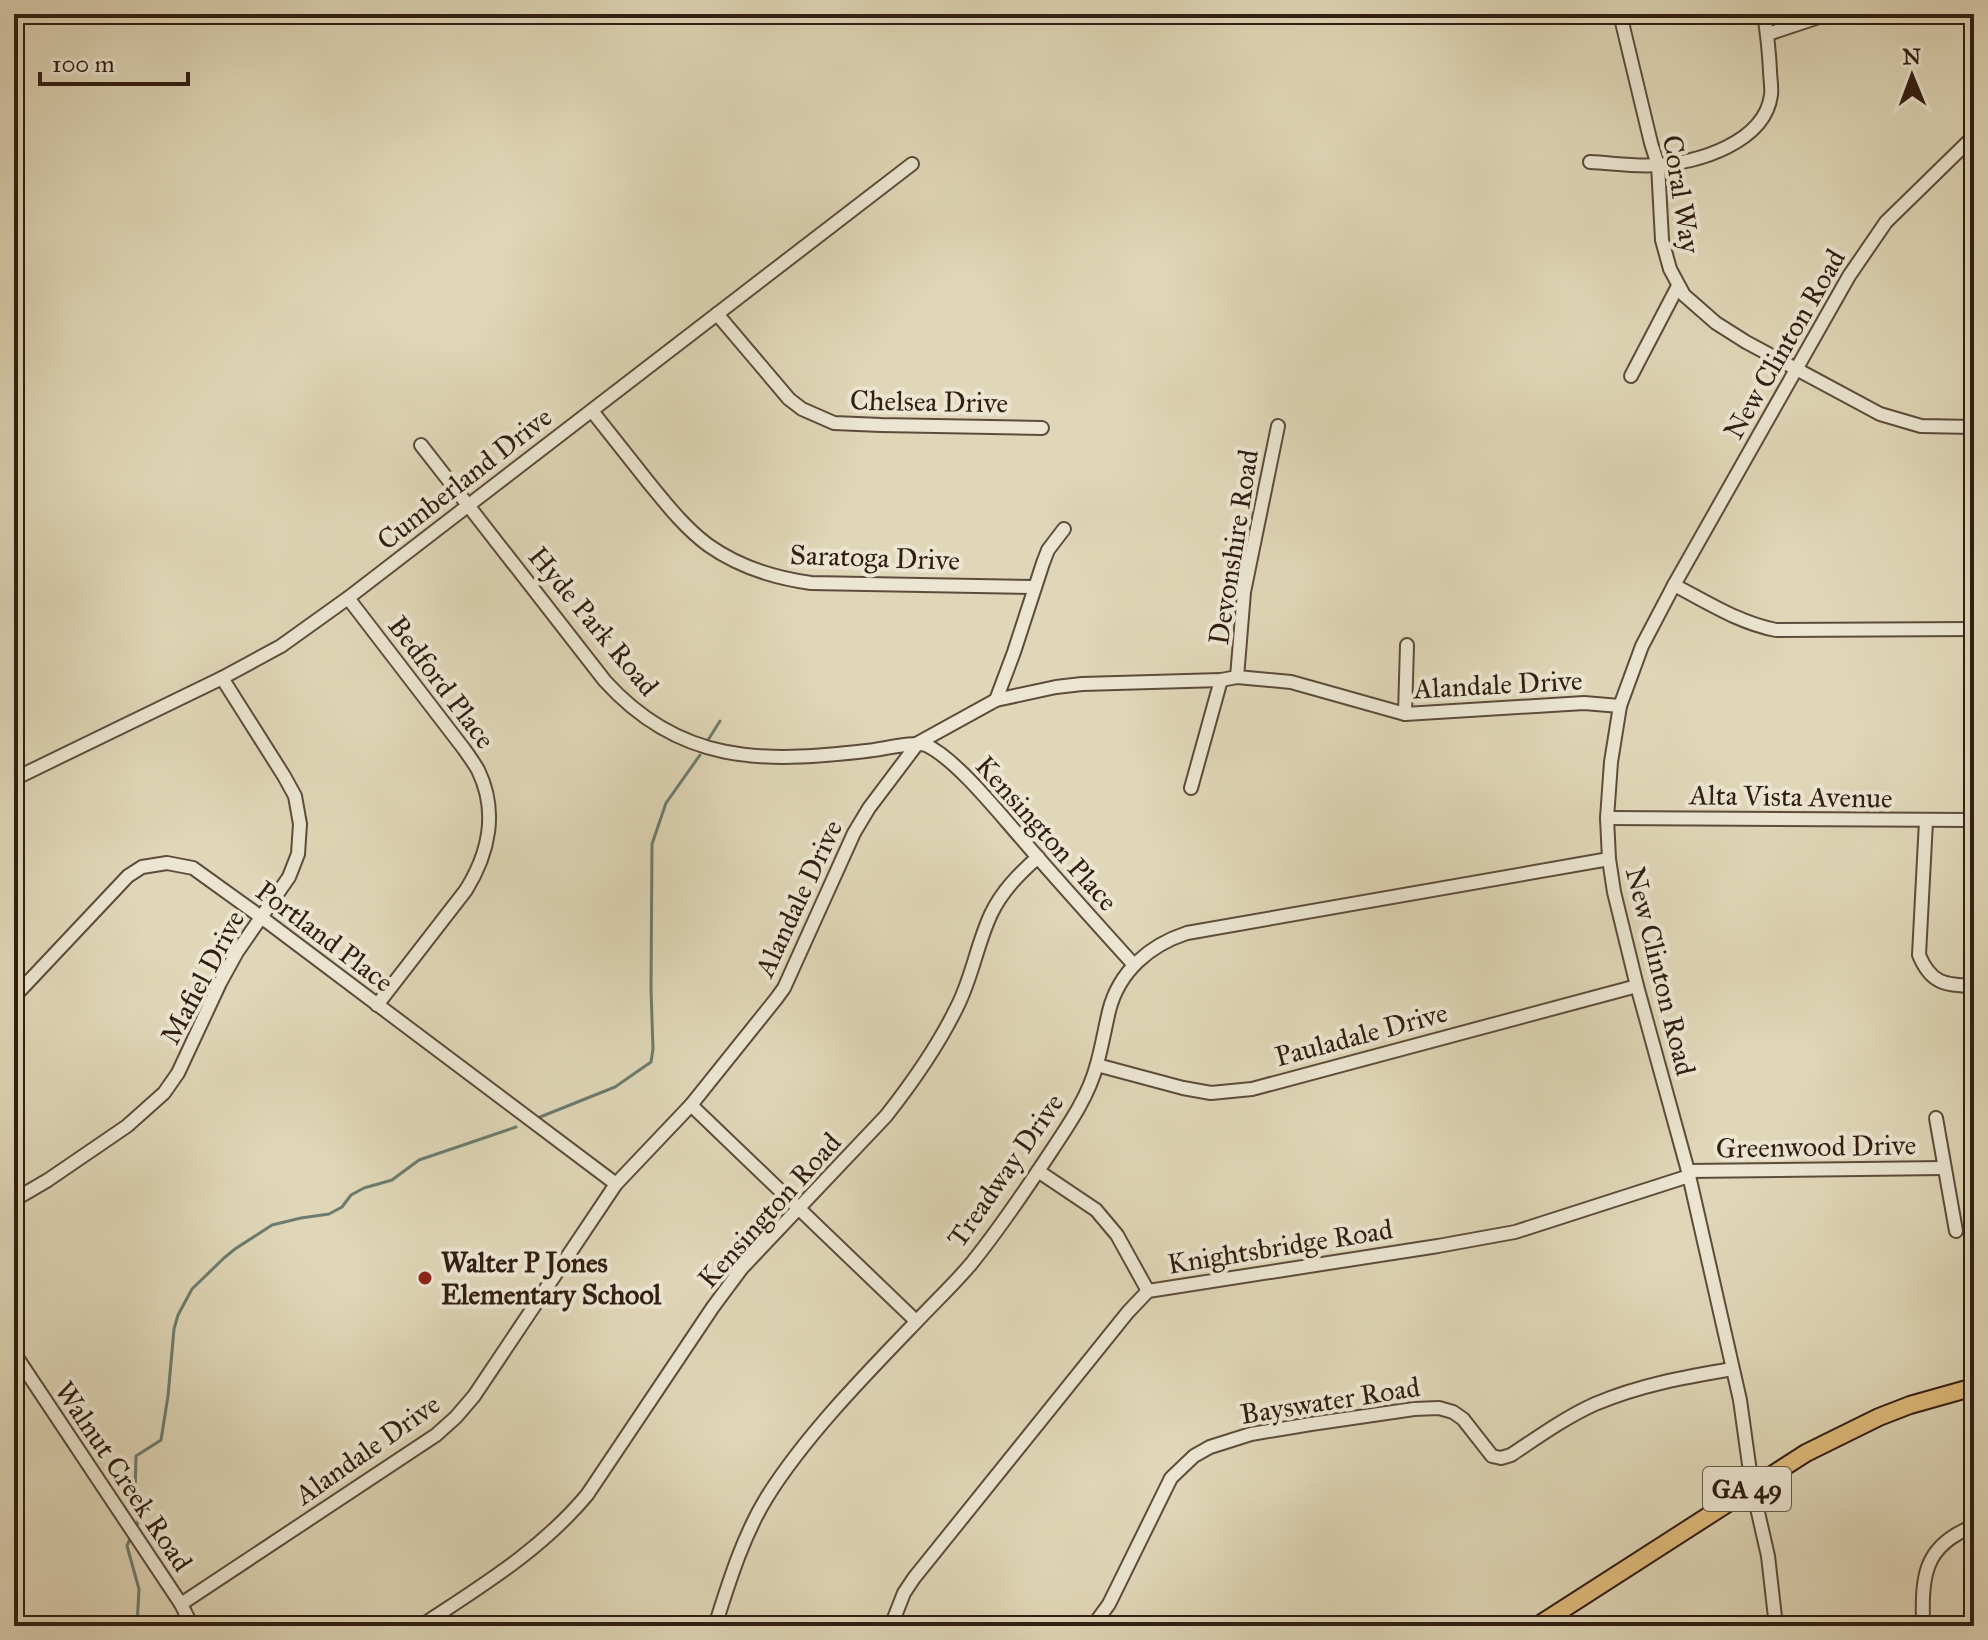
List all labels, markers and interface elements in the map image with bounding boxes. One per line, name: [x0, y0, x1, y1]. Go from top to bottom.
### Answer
scale bar: [40, 36, 188, 86]
north arrow: [1872, 36, 1952, 116]
text: N: [1902, 43, 1922, 70]
text: 100 m: [52, 49, 115, 79]
street label: Coral Way: [1655, 133, 1708, 256]
street label: New Clinton Road: [1716, 243, 1853, 446]
street label: Chelsea Drive: [850, 383, 1008, 420]
street label: Cumberland Drive: [370, 399, 559, 558]
street label: Devonshire Road: [1201, 447, 1266, 647]
street label: Saratoga Drive: [789, 537, 961, 578]
street label: Hyde Park Road: [521, 539, 666, 703]
street label: Bedford Place: [380, 609, 503, 756]
street label: Alandale Drive: [1412, 663, 1583, 706]
street label: Kensington Place: [968, 748, 1125, 918]
street label: Alta Vista Avenue: [1688, 777, 1893, 816]
street label: Alandale Drive: [746, 814, 850, 983]
street label: New Clinton Road: [1618, 863, 1703, 1079]
street label: Portland Place: [249, 873, 401, 1000]
street label: Mafiel Drive: [153, 904, 252, 1050]
street label: Pauladale Drive: [1271, 995, 1451, 1074]
street label: Treadway Drive: [939, 1087, 1071, 1254]
street label: Kensington Road: [690, 1125, 848, 1295]
street label: Greenwood Drive: [1715, 1127, 1917, 1166]
street label: Knightsbridge Road: [1165, 1211, 1395, 1282]
place label: Walter P Jones Elementary School: [441, 1245, 662, 1312]
marker: Walter P Jones Elementary School: [416, 1269, 434, 1287]
street label: Bayswater Road: [1238, 1369, 1422, 1432]
street label: Walnut Creek Road: [47, 1375, 200, 1578]
street label: Alandale Drive: [287, 1387, 447, 1513]
road number: GA 49: [1703, 1467, 1791, 1511]

